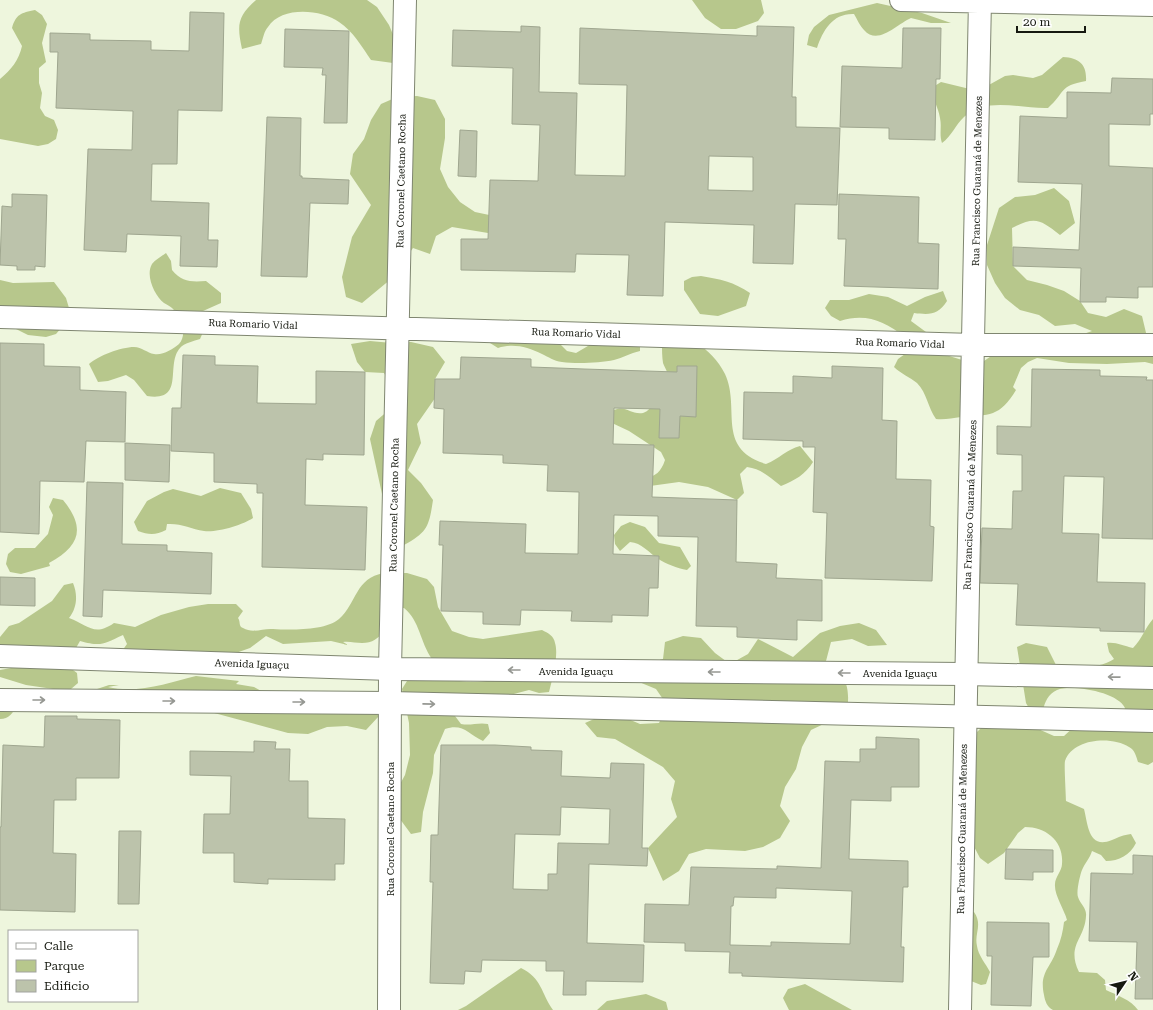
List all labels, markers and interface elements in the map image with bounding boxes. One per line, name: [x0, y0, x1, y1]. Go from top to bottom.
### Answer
scale bar: [1017, 8, 1085, 34]
text: 20 m: [1023, 15, 1050, 29]
street label: Rua Francisco Guaraná de Menezes: [970, 96, 984, 266]
street label: Rua Coronel Caetano Rocha: [394, 113, 408, 248]
street label: Rua Romario Vidal: [208, 317, 298, 331]
street label: Rua Romario Vidal: [531, 326, 621, 340]
street label: Rua Romario Vidal: [855, 336, 945, 350]
street label: Rua Francisco Guaraná de Menezes: [962, 420, 978, 590]
street label: Rua Coronel Caetano Rocha: [387, 437, 401, 572]
street label: Avenida Iguaçu: [215, 657, 290, 671]
one-way arrow: [508, 666, 521, 674]
street label: Avenida Iguaçu: [539, 666, 614, 677]
one-way arrow: [708, 668, 721, 676]
street label: Avenida Iguaçu: [863, 668, 938, 679]
one-way arrow: [838, 669, 851, 677]
one-way arrow: [1108, 673, 1121, 681]
one-way arrow: [32, 696, 45, 704]
one-way arrow: [162, 697, 175, 705]
one-way arrow: [292, 698, 305, 706]
one-way arrow: [422, 700, 435, 708]
street label: Rua Francisco Guaraná de Menezes: [955, 744, 969, 914]
street label: Rua Coronel Caetano Rocha: [385, 761, 396, 896]
legend: [8, 930, 138, 1002]
text: Calle: [44, 939, 74, 953]
text: Parque: [44, 959, 85, 973]
north arrow: [1105, 962, 1145, 1002]
text: N: [1125, 969, 1141, 984]
text: Edificio: [44, 979, 89, 993]

